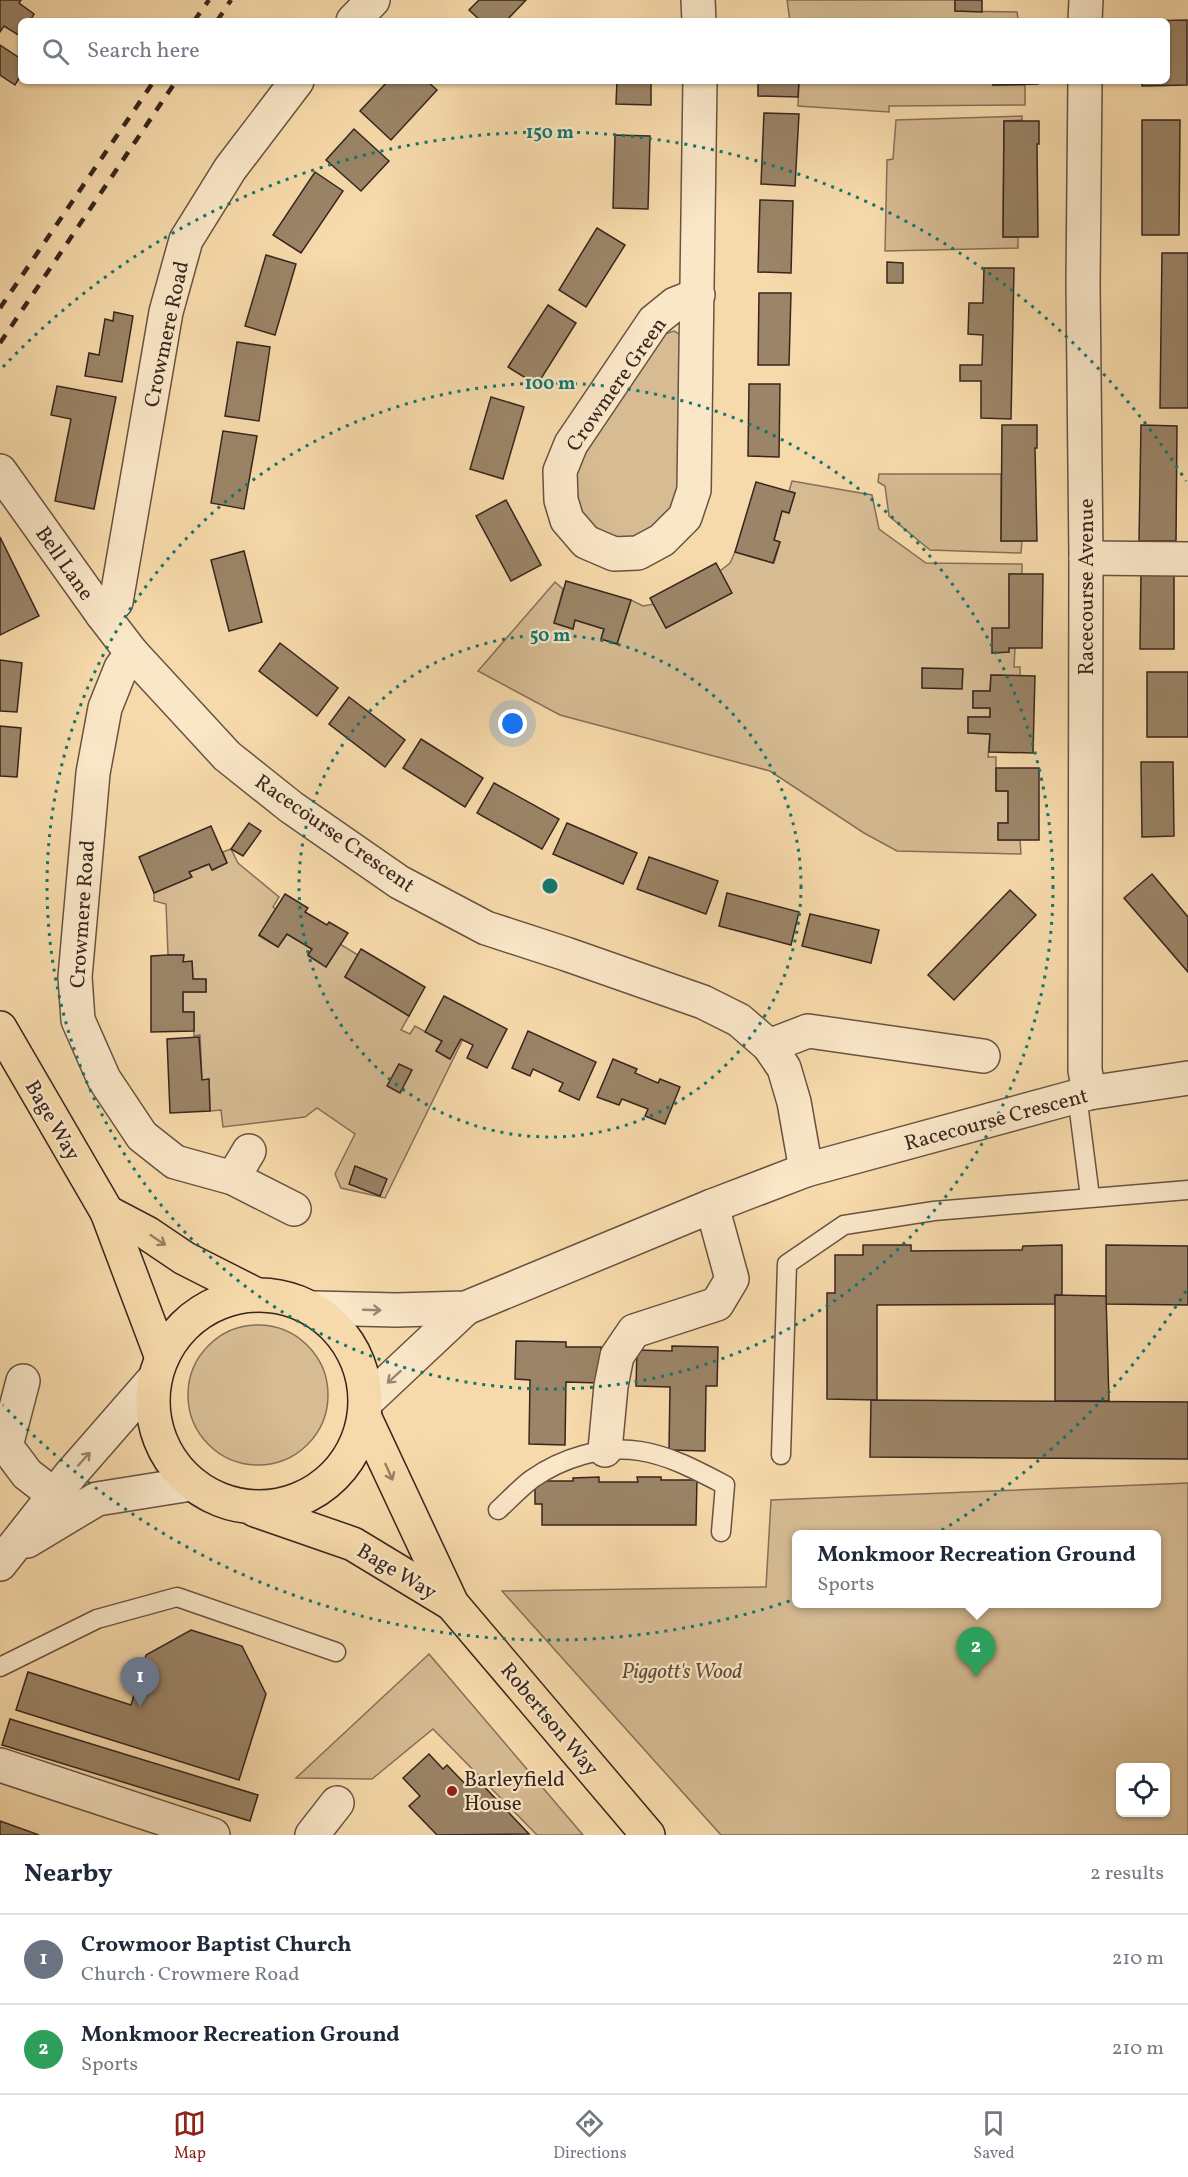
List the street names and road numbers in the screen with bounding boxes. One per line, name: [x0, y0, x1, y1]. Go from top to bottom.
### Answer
street label: Crowmere Road: [138, 259, 197, 410]
street label: Crowmere Green: [560, 312, 674, 458]
street label: Racecourse Avenue: [1073, 498, 1102, 676]
street label: Bell Lane: [28, 521, 100, 607]
street label: Racecourse Crescent: [248, 768, 420, 900]
street label: Crowmere Road: [64, 839, 103, 989]
street label: Bage Way: [17, 1075, 87, 1167]
street label: Racecourse Crescent: [901, 1082, 1092, 1159]
street label: Bage Way: [351, 1537, 442, 1608]
street label: Robertson Way: [493, 1657, 605, 1783]

